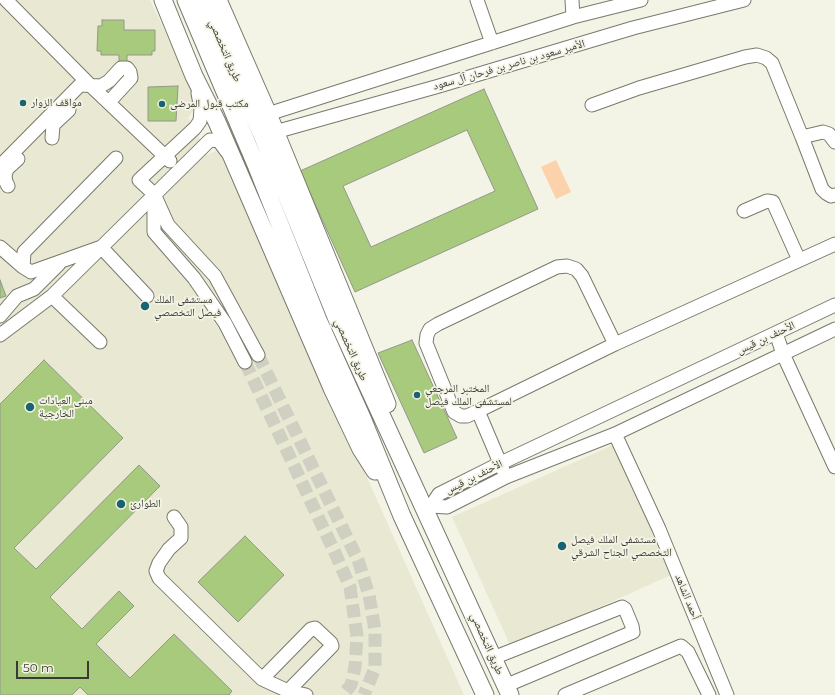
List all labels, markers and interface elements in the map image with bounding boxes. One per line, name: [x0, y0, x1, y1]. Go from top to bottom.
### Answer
street label: طريق التخصصي: [206, 18, 244, 84]
street label: الأمير سعود بن ناصر بن فرحان آل سعود: [432, 37, 586, 93]
place label: مواقف الزوار: [31, 96, 82, 110]
place label: مكتب قبول المرضى: [170, 97, 248, 111]
marker: مواقف الزوار: [18, 98, 28, 108]
marker: مكتب قبول المرضى: [157, 99, 167, 109]
place label: مستشفى الملك فيصل التخصصي: [154, 293, 221, 319]
marker: مستشفى الملك فيصل التخصصي: [139, 300, 151, 312]
street label: طريق التخصصي: [331, 317, 371, 383]
street label: الأحنف بن قيس: [735, 319, 797, 357]
place label: المختبر المرجعي لمستشفى الملك فيصل: [425, 382, 512, 408]
marker: المختبر المرجعي لمستشفى الملك فيصل: [412, 390, 422, 400]
place label: مبنى العيادات الخارجية: [39, 394, 93, 420]
marker: مبنى العيادات الخارجية: [24, 401, 36, 413]
street label: الأحنف بن قيس: [443, 457, 505, 497]
place label: الطوارئ: [130, 497, 161, 511]
marker: الطوارئ: [115, 498, 127, 510]
place label: مستشفى الملك فيصل التخصصي الجناح الشرقي: [571, 533, 672, 559]
marker: مستشفى الملك فيصل التخصصي الجناح الشرقي: [556, 540, 568, 552]
street label: أحمد الشاهد: [672, 572, 702, 622]
street label: طريق التخصصي: [467, 611, 507, 677]
scale bar: [18, 653, 91, 679]
text: 50 m: [23, 660, 54, 675]

